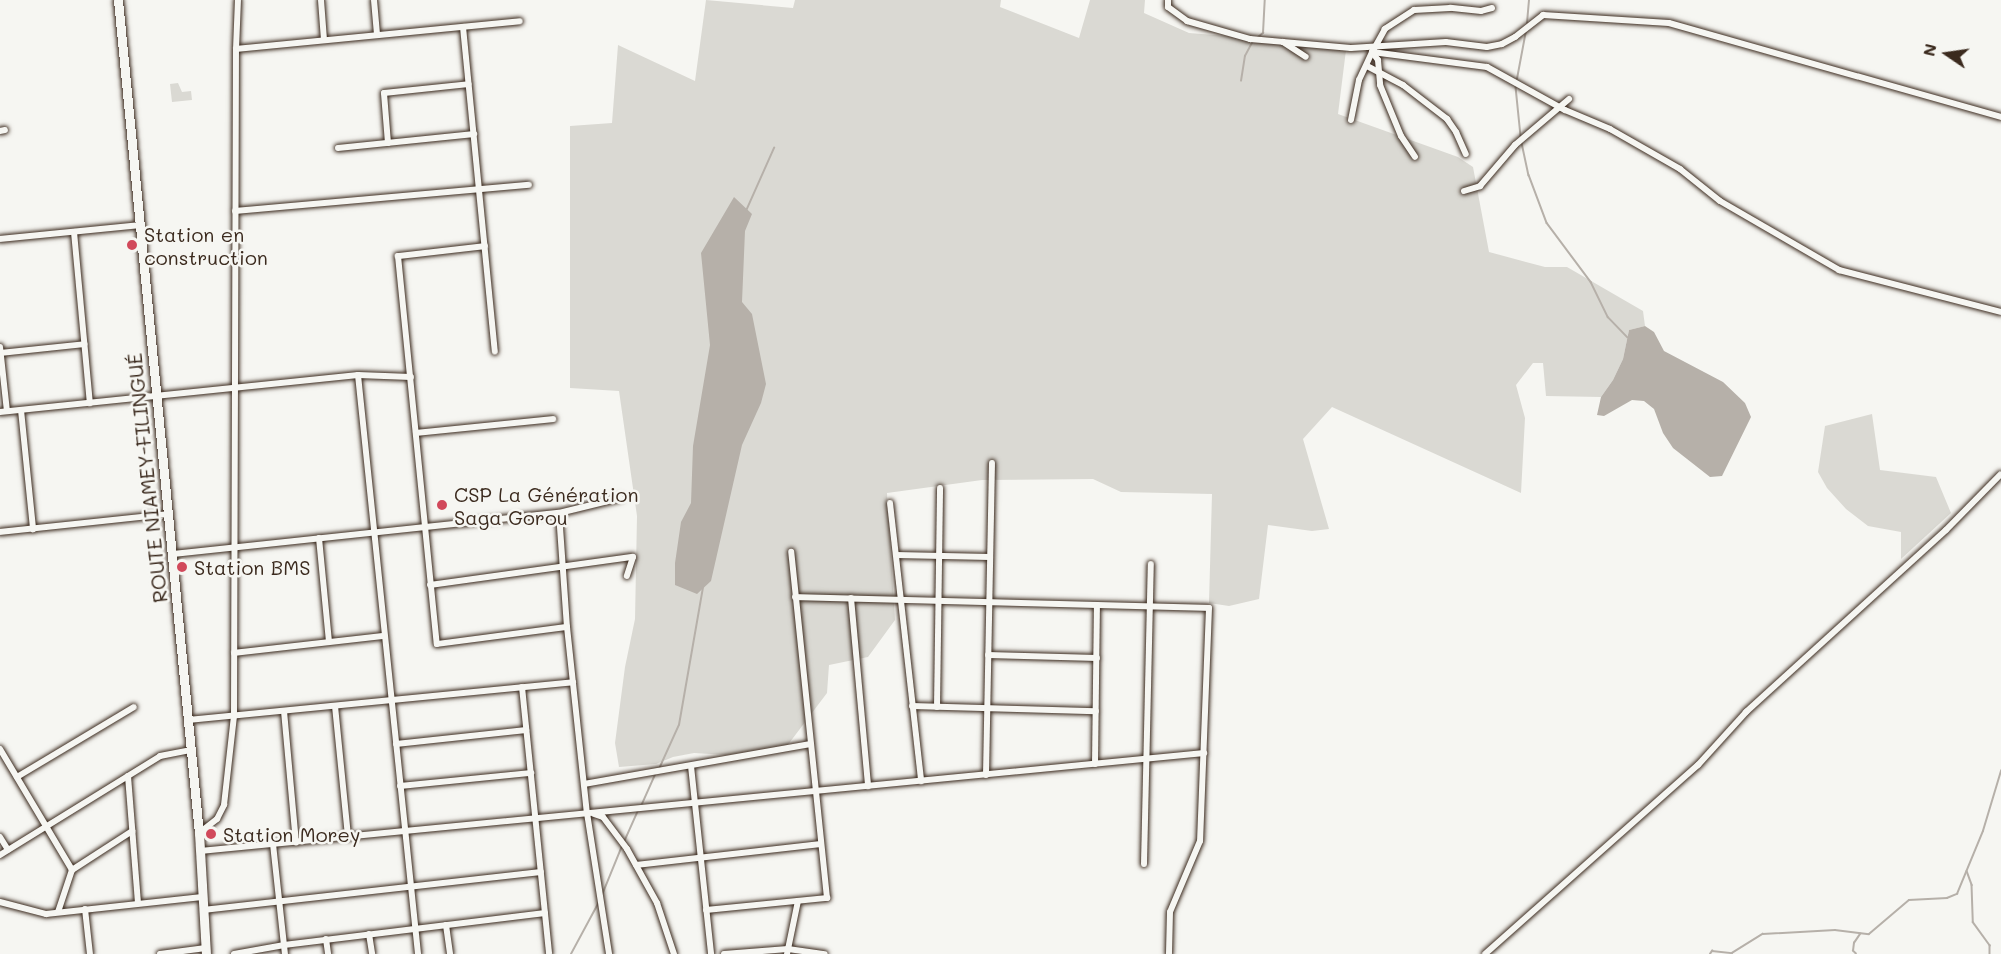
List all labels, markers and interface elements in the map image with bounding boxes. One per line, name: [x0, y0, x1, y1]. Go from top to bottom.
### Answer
north arrow: [1917, 24, 1977, 84]
text: N: [1917, 42, 1941, 58]
place label: Station en construction: [144, 222, 268, 269]
marker: Station en construction: [125, 238, 139, 252]
street label: ROUTE NIAMEY-FILINGUÉ: [122, 352, 172, 604]
place label: CSP La Génération Saga Gorou: [454, 482, 639, 529]
marker: CSP La Génération Saga Gorou: [435, 498, 449, 512]
place label: Station BMS: [194, 555, 310, 579]
marker: Station BMS: [175, 560, 189, 574]
place label: Station Morey: [223, 822, 360, 846]
marker: Station Morey: [204, 827, 218, 841]

